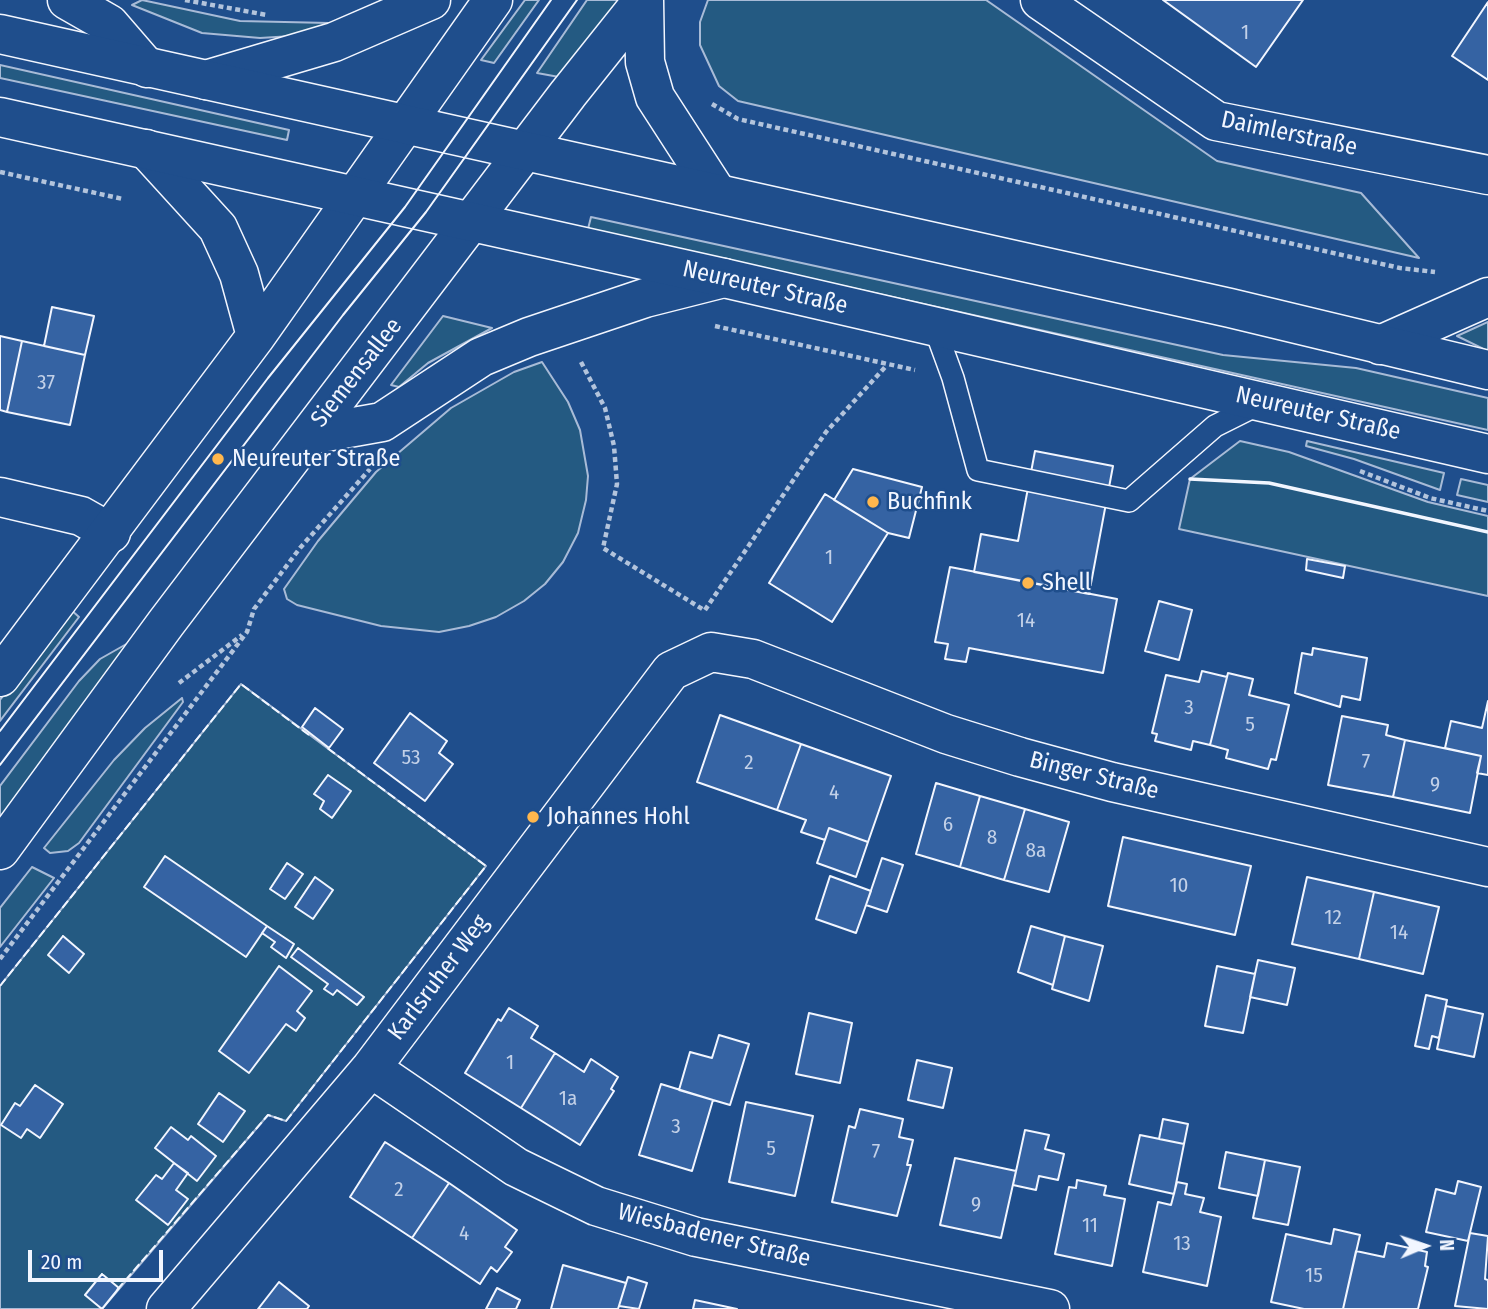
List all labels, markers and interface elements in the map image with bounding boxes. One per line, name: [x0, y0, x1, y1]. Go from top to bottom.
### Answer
house number: 1: [1241, 20, 1249, 46]
street label: Daimlerstraße: [1218, 106, 1360, 162]
street label: Neureuter Straße: [680, 255, 850, 321]
street label: Siemensallee: [305, 313, 409, 433]
house number: 37: [37, 370, 55, 396]
street label: Neureuter Straße: [1233, 381, 1403, 447]
place label: Neureuter Straße: [232, 445, 400, 473]
marker: Neureuter Straße: [210, 451, 226, 467]
place label: Buchfink: [887, 488, 972, 516]
marker: Buchfink: [865, 494, 881, 510]
house number: 1: [825, 545, 833, 571]
place label: Shell: [1042, 569, 1091, 597]
marker: Shell: [1020, 575, 1036, 591]
house number: 14: [1017, 608, 1035, 634]
house number: 3: [1184, 695, 1194, 721]
house number: 5: [1245, 712, 1255, 738]
house number: 53: [402, 745, 420, 771]
street label: Binger Straße: [1026, 746, 1162, 806]
house number: 7: [1362, 749, 1370, 775]
house number: 2: [744, 750, 754, 776]
house number: 9: [1430, 772, 1440, 798]
house number: 4: [829, 780, 839, 806]
place label: Johannes Hohl: [547, 803, 690, 831]
marker: Johannes Hohl: [525, 809, 541, 825]
house number: 6: [943, 812, 953, 838]
house number: 8: [987, 825, 997, 851]
house number: 8a: [1026, 838, 1046, 864]
house number: 10: [1169, 873, 1189, 899]
house number: 12: [1324, 905, 1342, 931]
street label: Karlsruher Weg: [382, 910, 496, 1046]
house number: 14: [1390, 920, 1408, 946]
house number: 1: [506, 1050, 514, 1076]
house number: 1a: [559, 1086, 577, 1112]
house number: 3: [671, 1114, 681, 1140]
house number: 5: [766, 1136, 776, 1162]
house number: 7: [872, 1139, 880, 1165]
house number: 2: [394, 1177, 404, 1203]
house number: 9: [971, 1192, 981, 1218]
street label: Wiesbadener Straße: [615, 1198, 813, 1274]
north arrow: [1390, 1211, 1460, 1281]
house number: 11: [1082, 1213, 1098, 1239]
house number: 4: [459, 1221, 469, 1247]
house number: 13: [1173, 1231, 1191, 1257]
scale bar: [32, 1236, 166, 1280]
text: N: [1435, 1239, 1458, 1251]
text: 20 m: [41, 1249, 82, 1275]
house number: 15: [1305, 1263, 1323, 1289]

